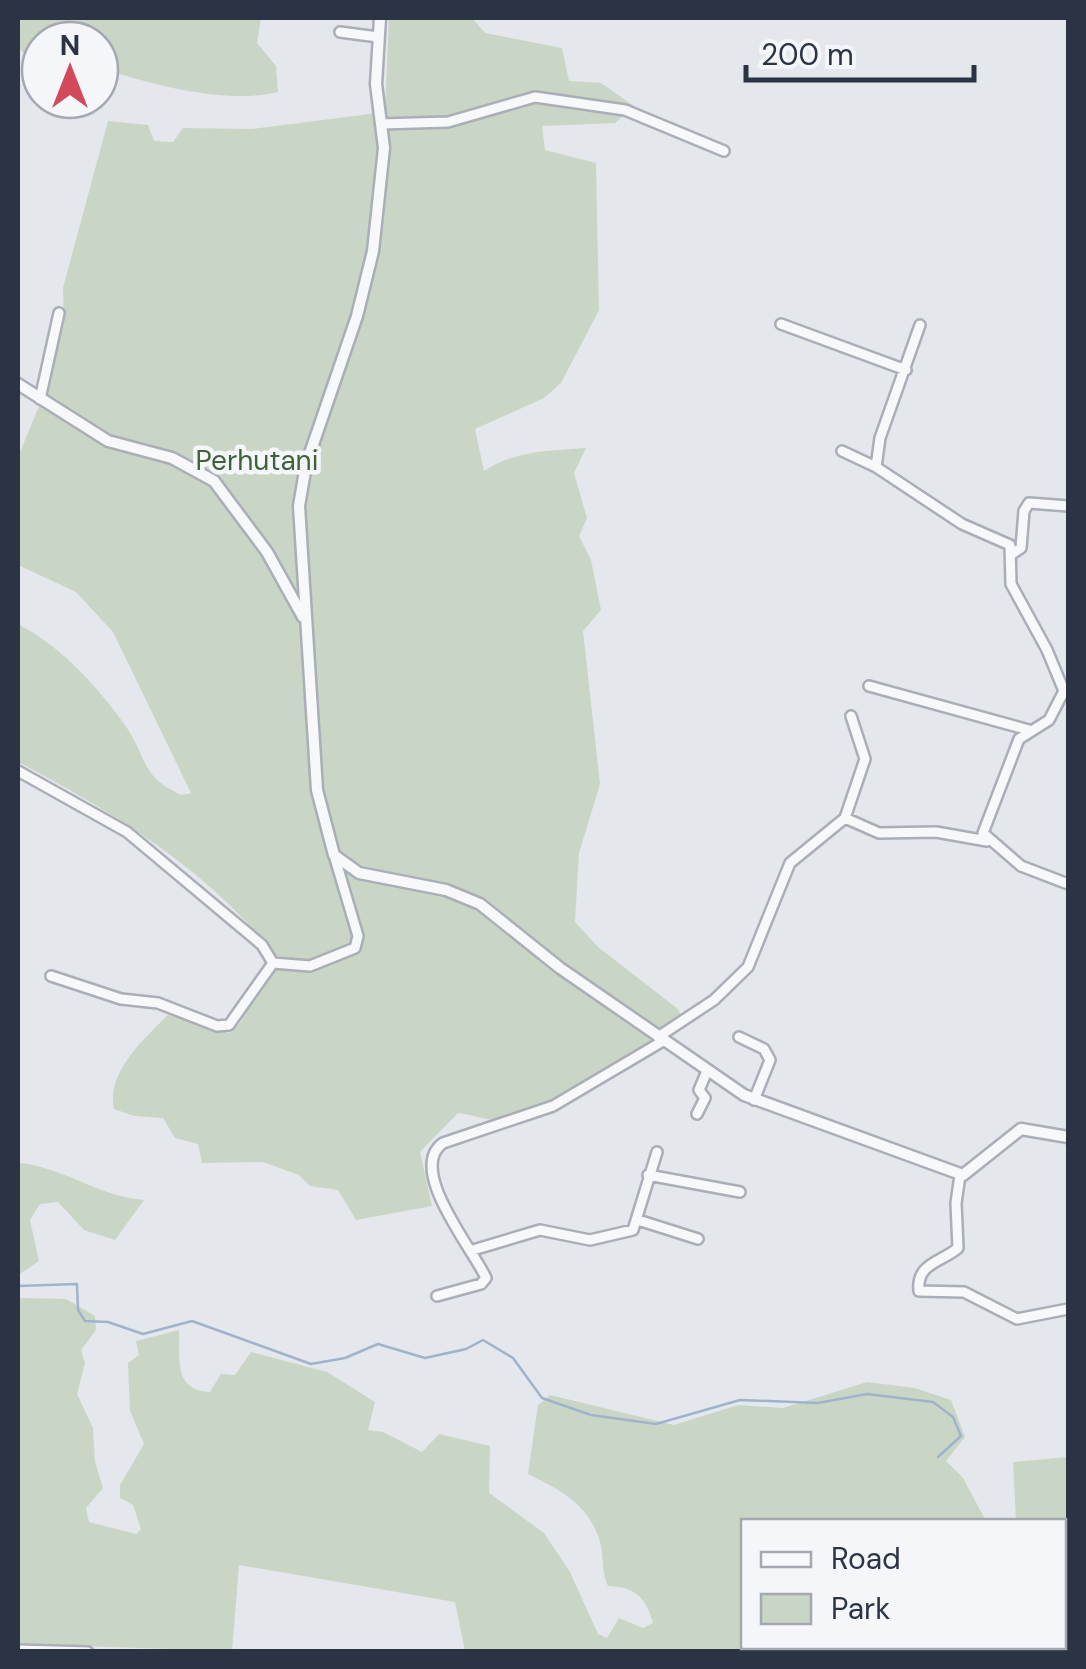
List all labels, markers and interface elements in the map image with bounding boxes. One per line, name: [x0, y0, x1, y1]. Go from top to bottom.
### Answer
north arrow: [20, 20, 120, 120]
scale bar: [746, 20, 974, 82]
text: N: [60, 27, 80, 64]
text: 200 m: [761, 35, 854, 74]
park label: Perhutani: [196, 442, 318, 479]
legend: [741, 1519, 1066, 1649]
text: Road: [831, 1539, 901, 1578]
text: Park: [831, 1589, 890, 1628]

